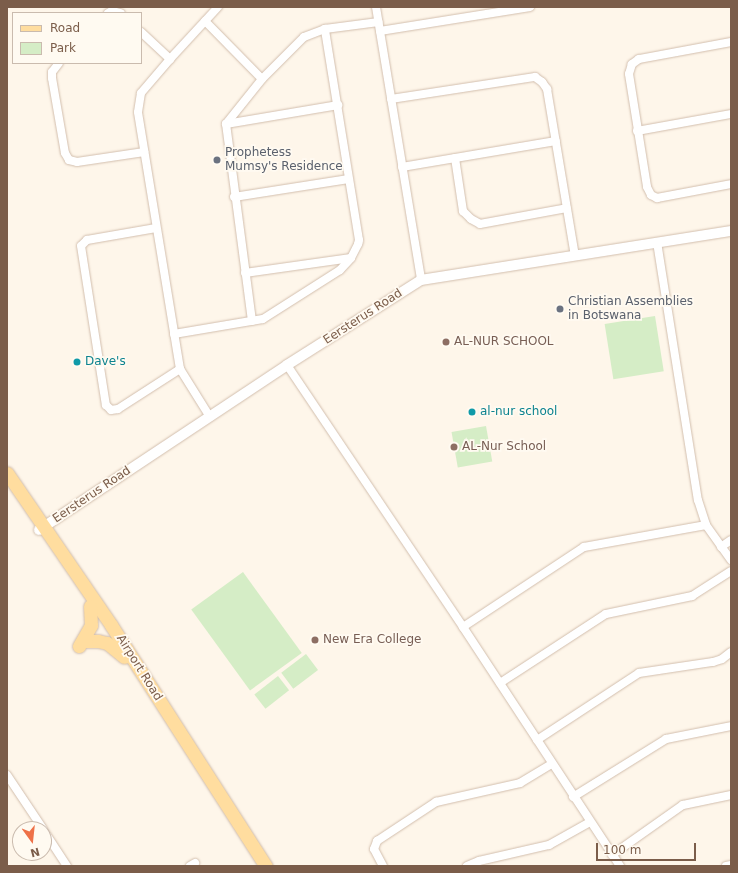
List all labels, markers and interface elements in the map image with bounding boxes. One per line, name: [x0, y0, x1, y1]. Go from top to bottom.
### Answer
legend: [12, 12, 142, 64]
text: Road: [50, 21, 80, 35]
text: Park: [50, 41, 76, 55]
place label: Prophetess Mumsy's Residence: [225, 146, 343, 174]
marker: Prophetess Mumsy's Residence: [212, 155, 222, 165]
street label: Eersterus Road: [321, 286, 405, 348]
place label: Christian Assemblies in Botswana: [568, 295, 693, 323]
marker: Christian Assemblies in Botswana: [555, 304, 565, 314]
place label: AL-NUR SCHOOL: [454, 335, 554, 349]
marker: AL-NUR SCHOOL: [441, 337, 451, 347]
place label: Dave's: [85, 355, 126, 369]
marker: Dave's: [72, 357, 82, 367]
place label: al-nur school: [480, 405, 557, 419]
marker: al-nur school: [467, 407, 477, 417]
place label: AL-Nur School: [462, 440, 546, 454]
marker: AL-Nur School: [449, 442, 459, 452]
street label: Eersterus Road: [50, 464, 134, 526]
street label: Airport Road: [113, 632, 165, 704]
place label: New Era College: [323, 633, 421, 647]
marker: New Era College: [310, 635, 320, 645]
north arrow: [12, 821, 52, 861]
scale bar: [598, 835, 698, 861]
text: 100 m: [603, 843, 641, 857]
text: N: [29, 845, 41, 860]

